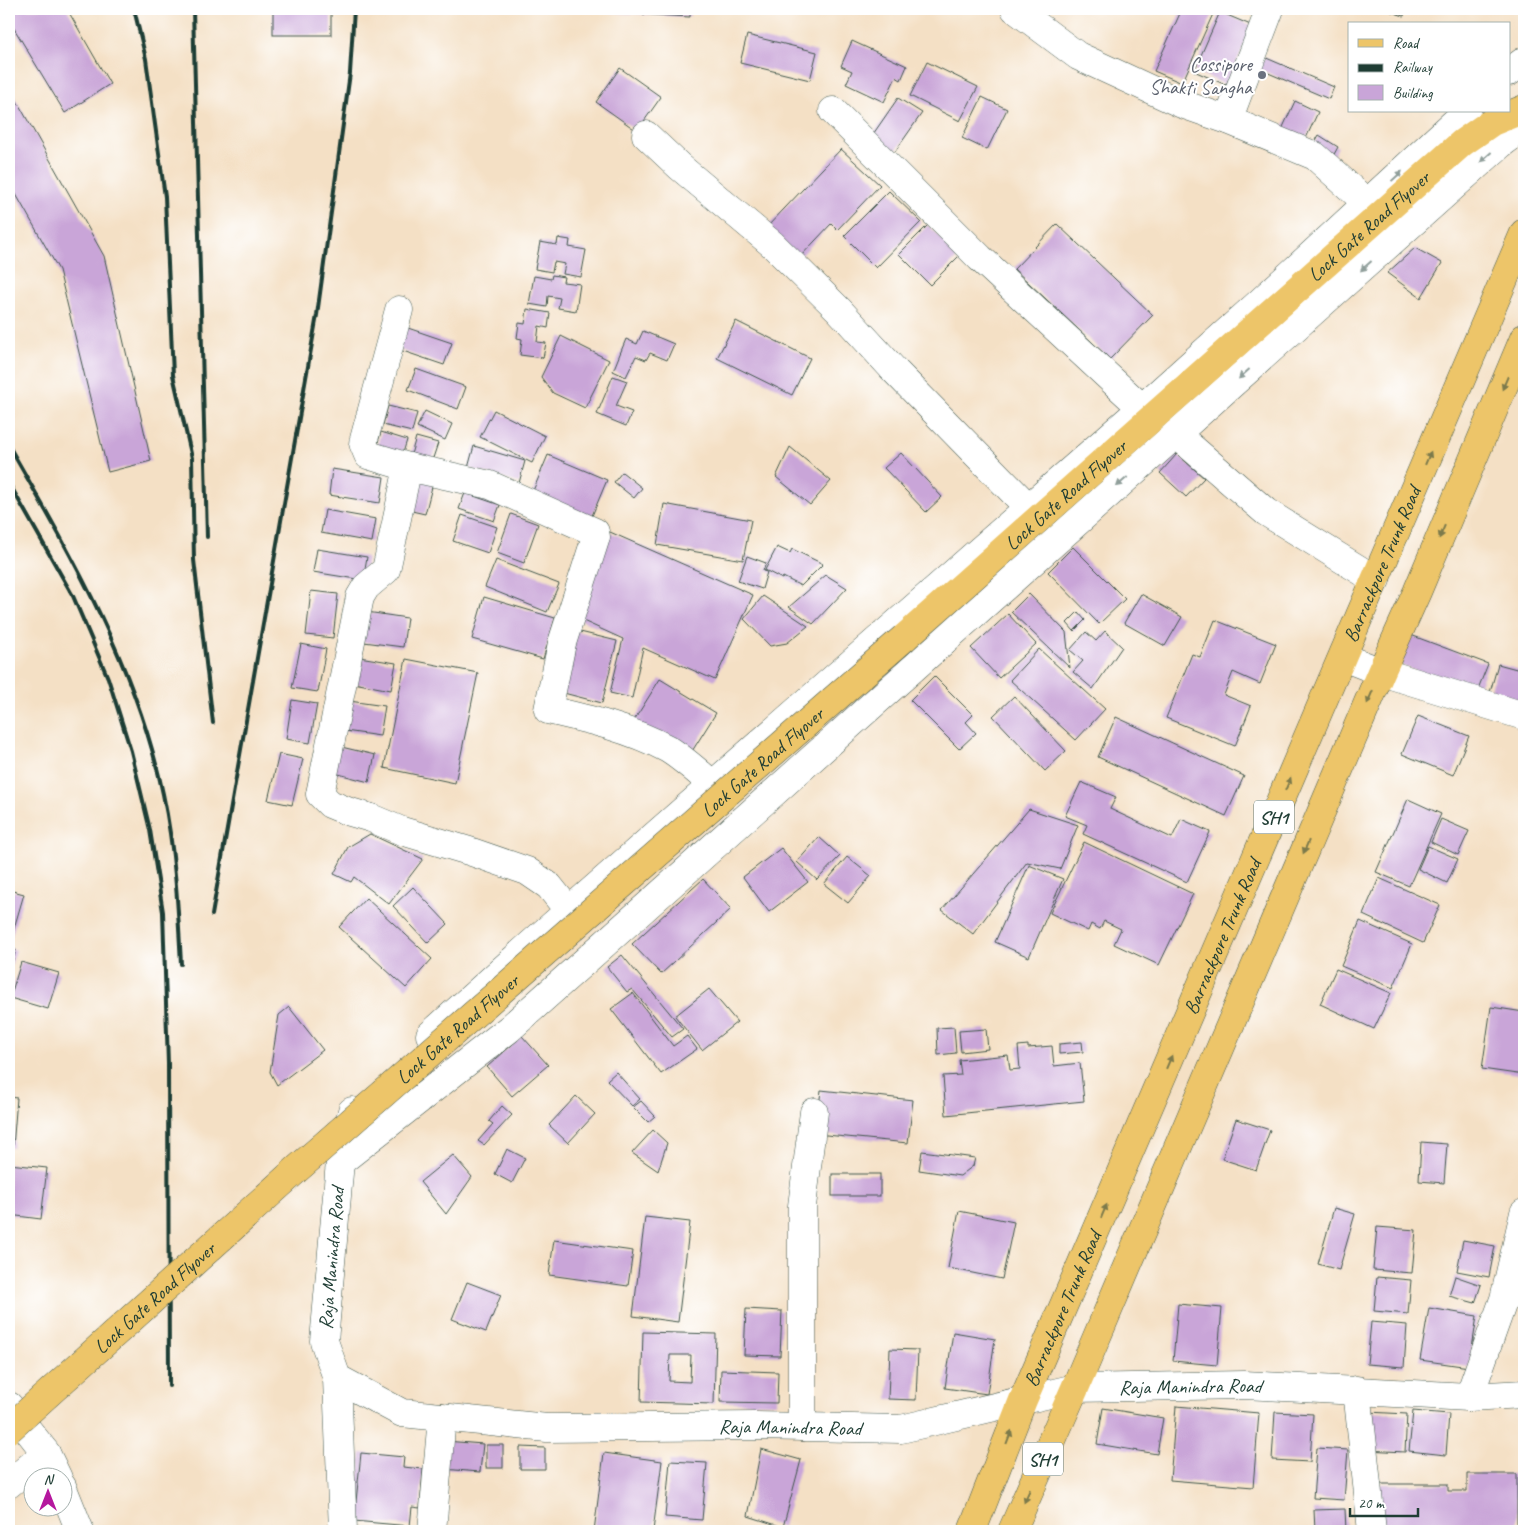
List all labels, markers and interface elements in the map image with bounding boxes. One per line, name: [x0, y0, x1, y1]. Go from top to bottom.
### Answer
legend: [1348, 22, 1510, 112]
text: Road: [1393, 34, 1420, 53]
place label: Cossipore Shakti Sangha: [1150, 52, 1253, 100]
text: Railway: [1393, 58, 1434, 77]
marker: Cossipore Shakti Sangha: [1256, 69, 1268, 81]
text: Building: [1393, 84, 1433, 103]
one-way arrow: [1481, 151, 1493, 163]
street label: Lock Gate Road Flyover: [1303, 164, 1437, 287]
one-way arrow: [1390, 170, 1402, 182]
one-way arrow: [1360, 260, 1372, 272]
one-way arrow: [1238, 368, 1250, 380]
one-way arrow: [1501, 376, 1509, 390]
street label: Lock Gate Road Flyover: [1000, 433, 1134, 556]
one-way arrow: [1425, 451, 1433, 465]
one-way arrow: [1116, 476, 1129, 487]
street label: Barrackpore Trunk Road: [1338, 480, 1428, 646]
one-way arrow: [1438, 525, 1446, 539]
one-way arrow: [1366, 690, 1374, 705]
street label: Lock Gate Road Flyover: [696, 701, 830, 823]
one-way arrow: [1285, 777, 1293, 791]
road number: SH1: [1254, 800, 1294, 834]
one-way arrow: [1302, 840, 1310, 854]
street label: Barrackpore Trunk Road: [1178, 852, 1268, 1018]
street label: Lock Gate Road Flyover: [391, 968, 526, 1090]
one-way arrow: [1165, 1055, 1173, 1069]
street label: Raja Manindra Road: [313, 1183, 350, 1330]
one-way arrow: [1101, 1204, 1109, 1218]
street label: Barrackpore Trunk Road: [1018, 1225, 1108, 1390]
street label: Lock Gate Road Flyover: [89, 1236, 222, 1359]
street label: Raja Manindra Road: [1119, 1373, 1265, 1400]
street label: Raja Manindra Road: [719, 1414, 865, 1441]
one-way arrow: [1005, 1430, 1013, 1444]
road number: SH1: [1023, 1442, 1063, 1476]
north arrow: [22, 1468, 72, 1518]
text: N: [44, 1471, 55, 1488]
scale bar: [1350, 1485, 1418, 1517]
one-way arrow: [1023, 1489, 1031, 1503]
text: 20 m: [1358, 1494, 1385, 1513]

